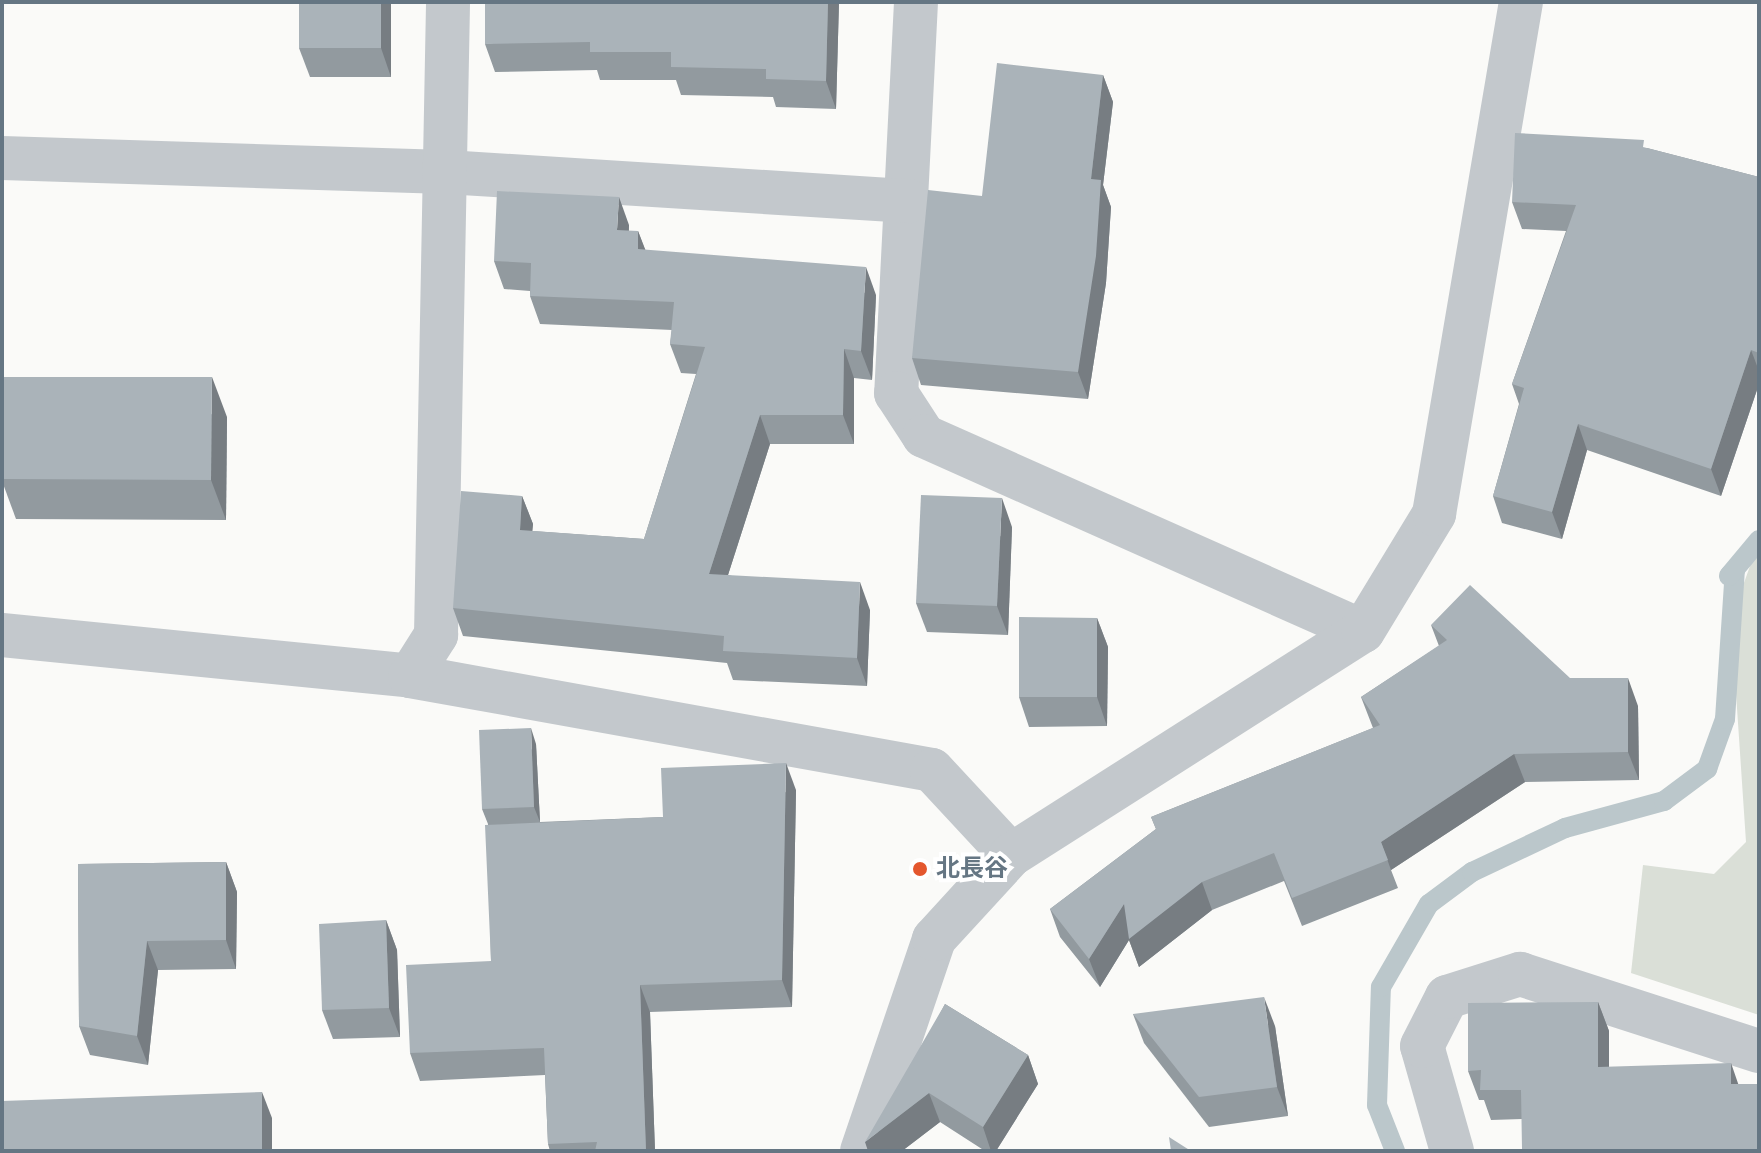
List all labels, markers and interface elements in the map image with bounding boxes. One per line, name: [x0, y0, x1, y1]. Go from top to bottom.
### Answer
place label: 北長谷: [936, 855, 1008, 883]
marker: 北長谷: [911, 860, 929, 878]

